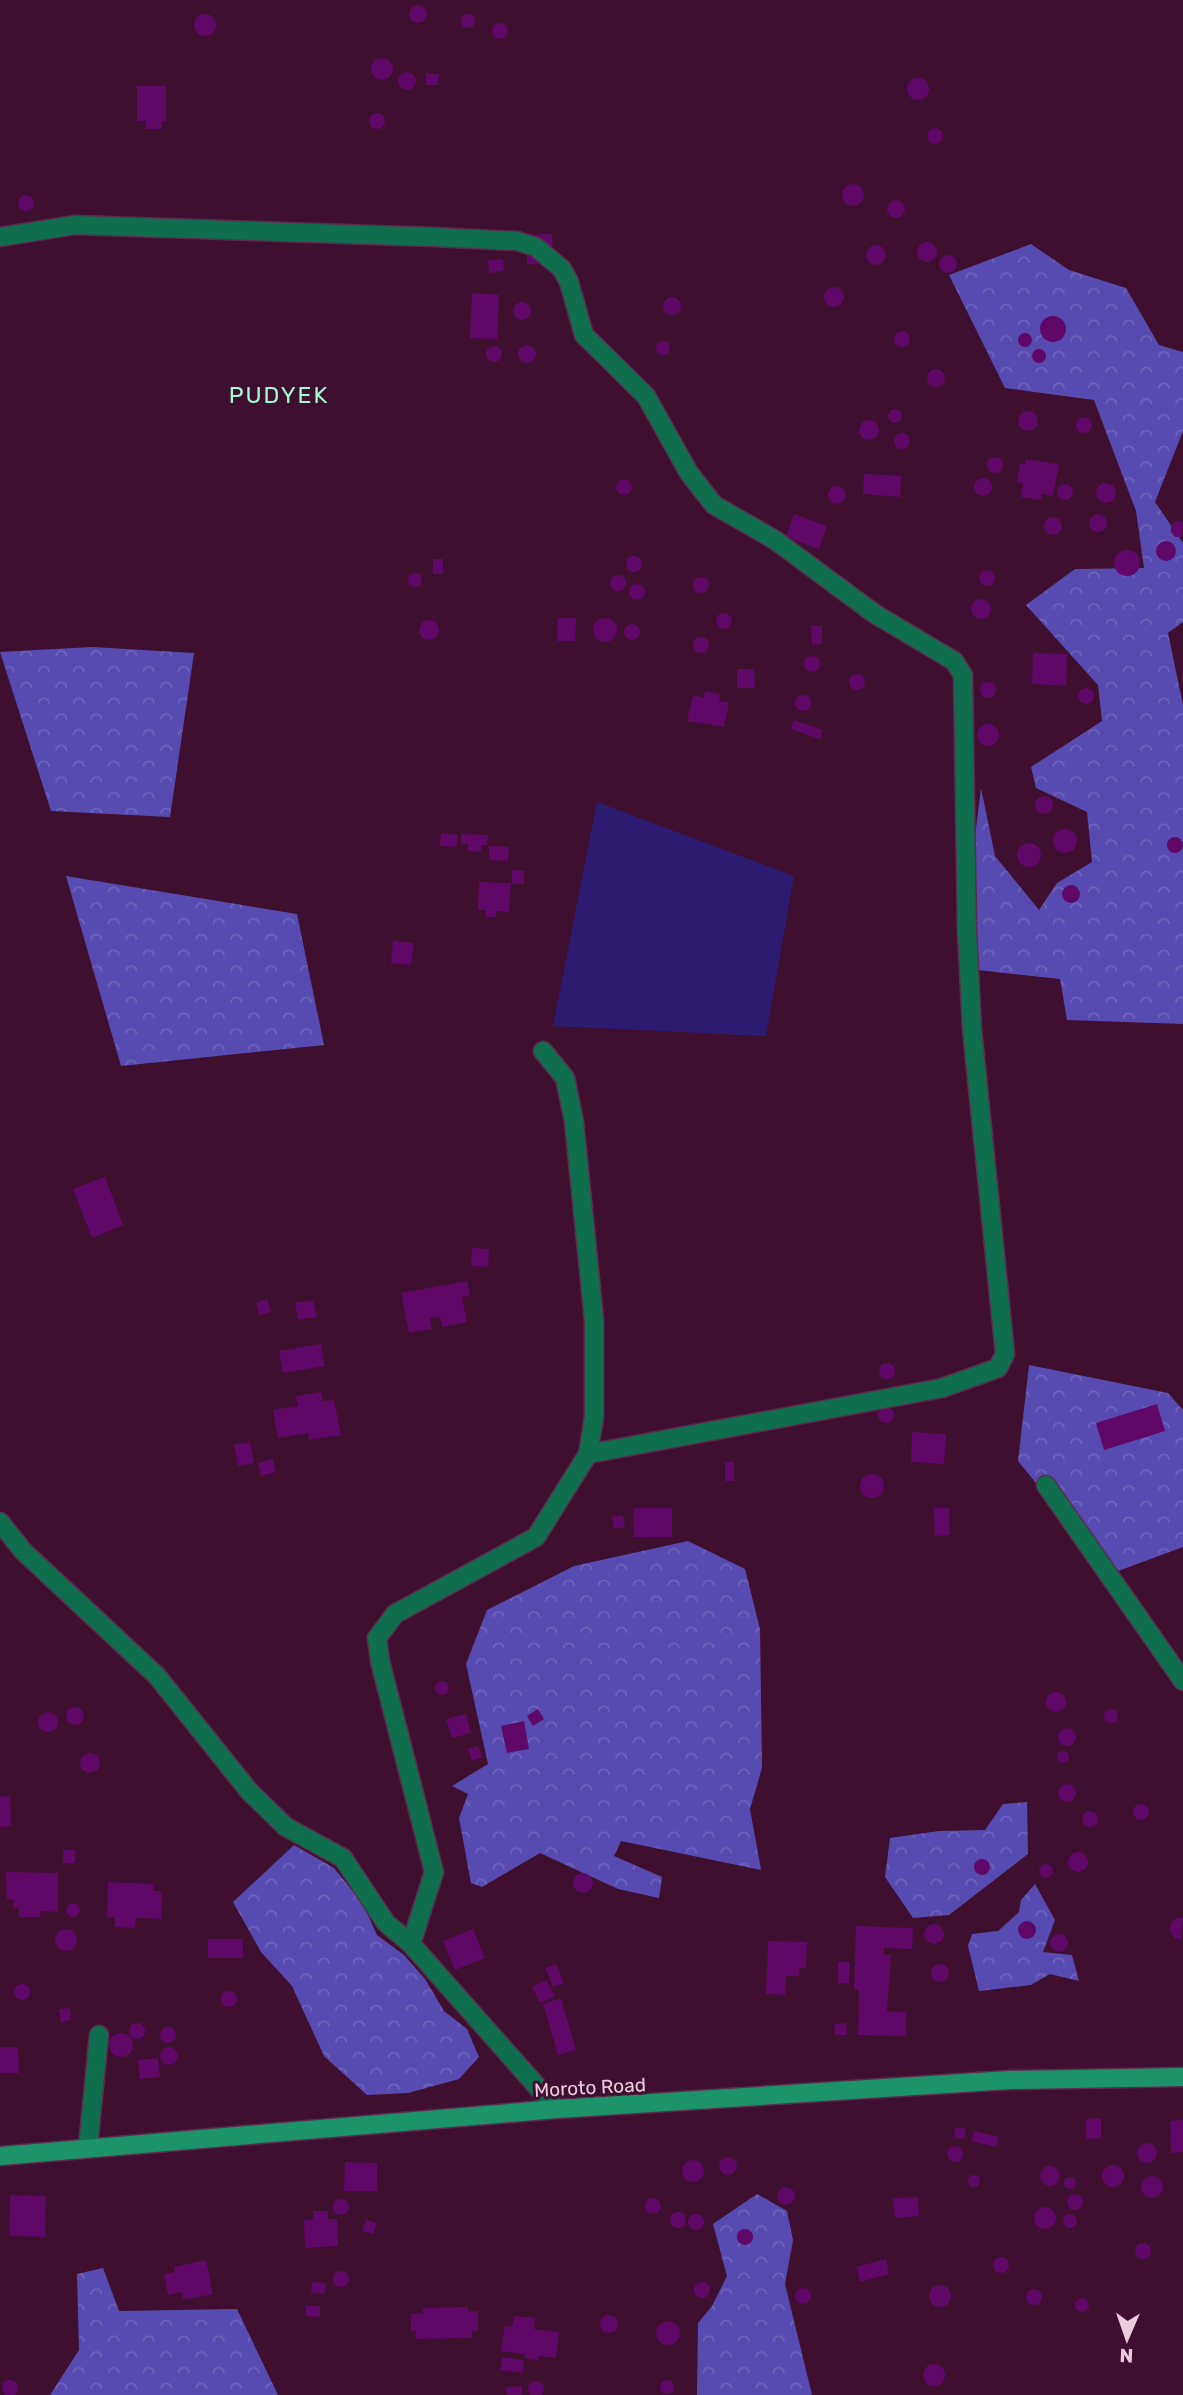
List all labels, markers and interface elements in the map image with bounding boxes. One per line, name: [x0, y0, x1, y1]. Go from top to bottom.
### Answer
district label: PUDYEK: [229, 381, 329, 409]
street label: Moroto Road: [534, 2073, 646, 2102]
north arrow: [1092, 2304, 1162, 2374]
text: N: [1119, 2344, 1134, 2367]

